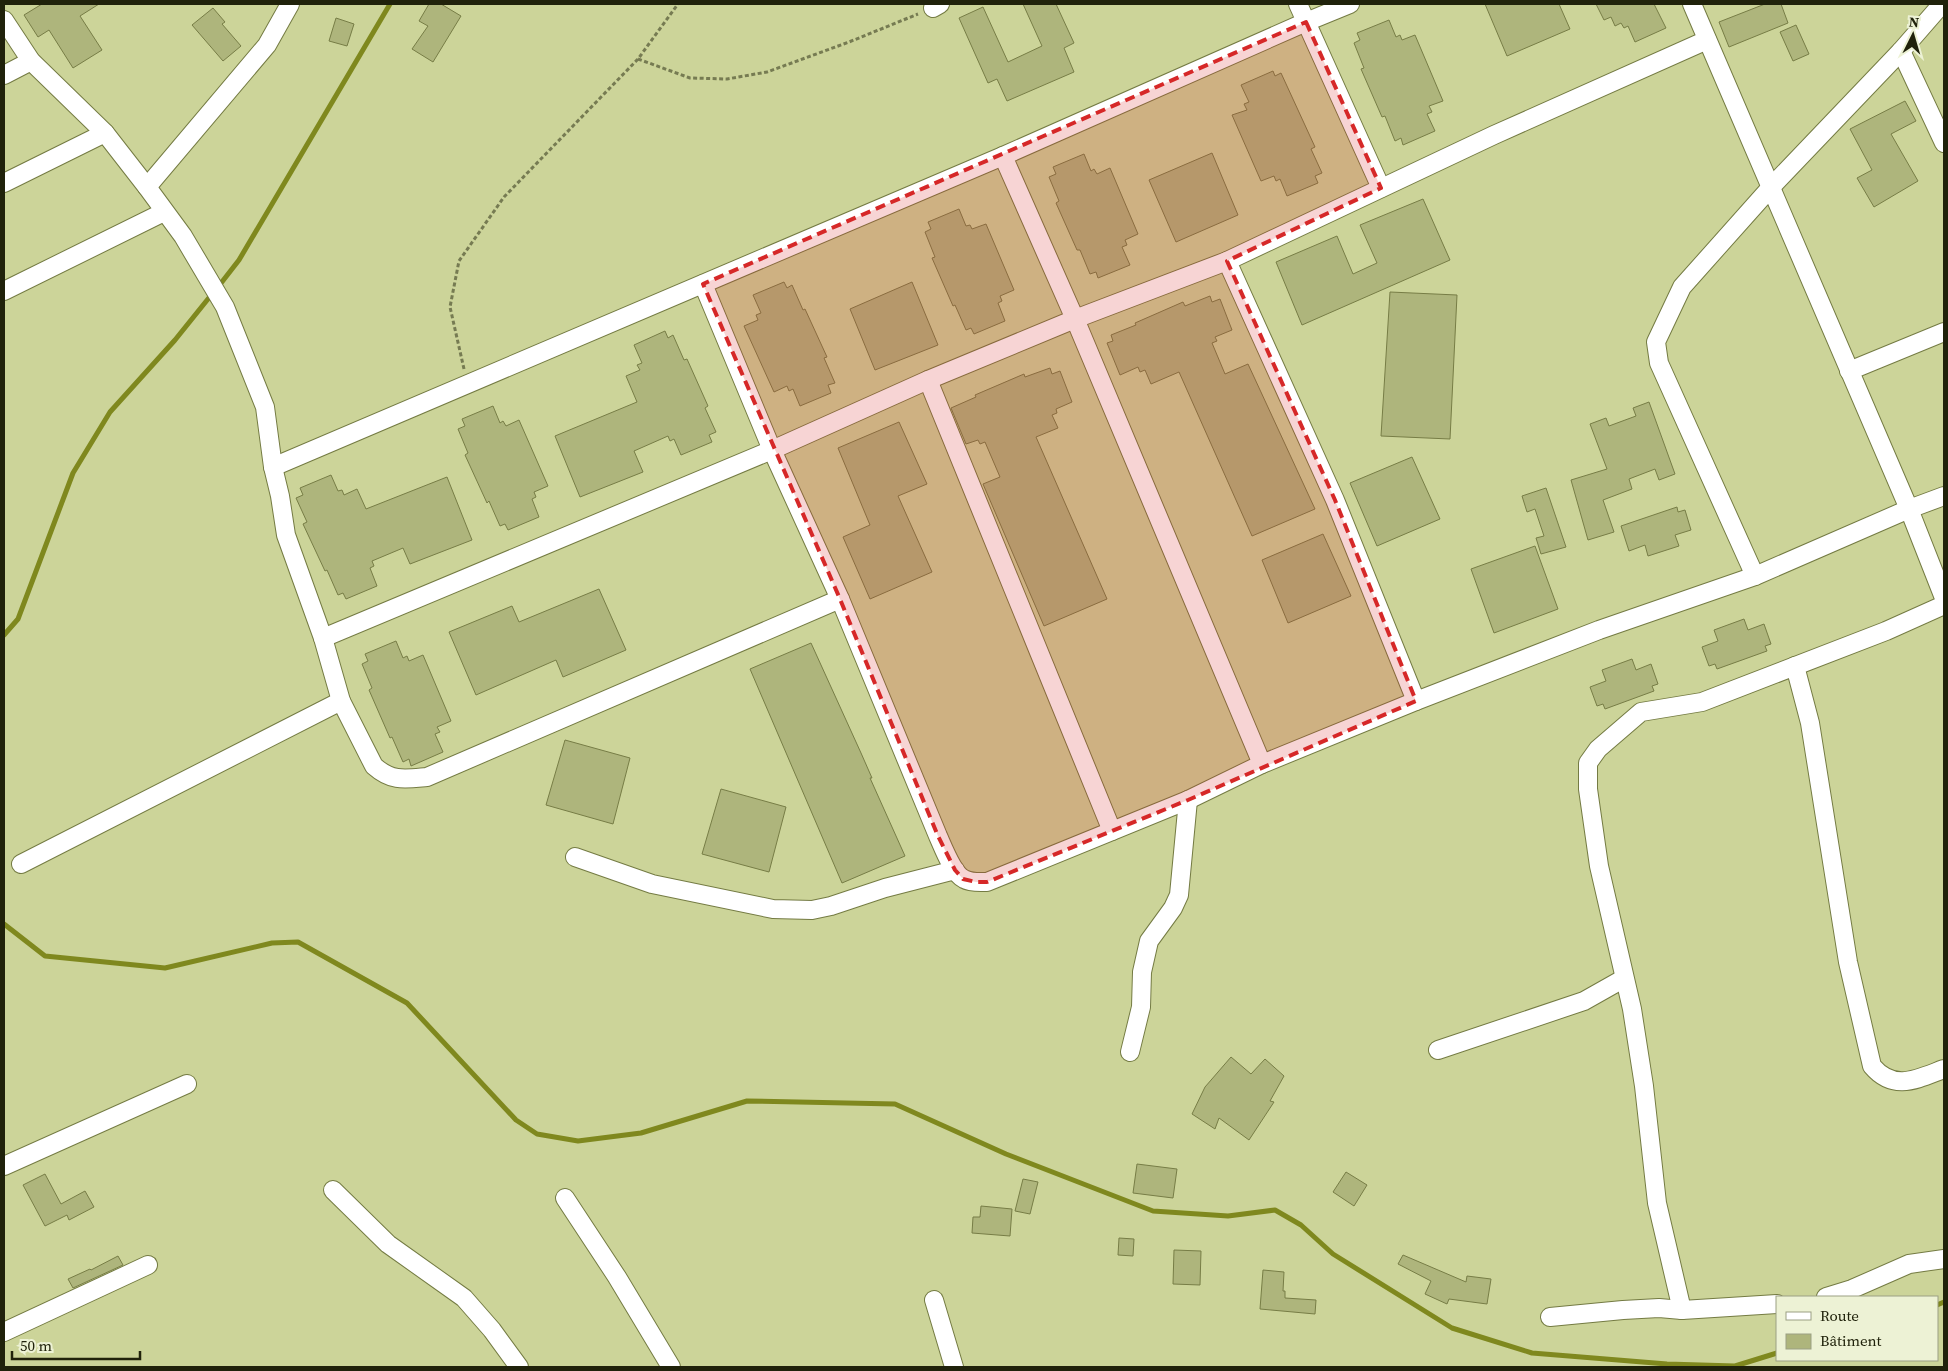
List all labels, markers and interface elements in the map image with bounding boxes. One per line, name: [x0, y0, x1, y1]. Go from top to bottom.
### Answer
north arrow: [1888, 10, 1938, 60]
text: N: [1908, 12, 1920, 32]
legend: [1776, 1296, 1938, 1361]
text: Route: [1820, 1305, 1859, 1326]
scale bar: [12, 1328, 140, 1360]
text: Bâtiment: [1820, 1330, 1882, 1351]
text: 50 m: [20, 1335, 52, 1356]

